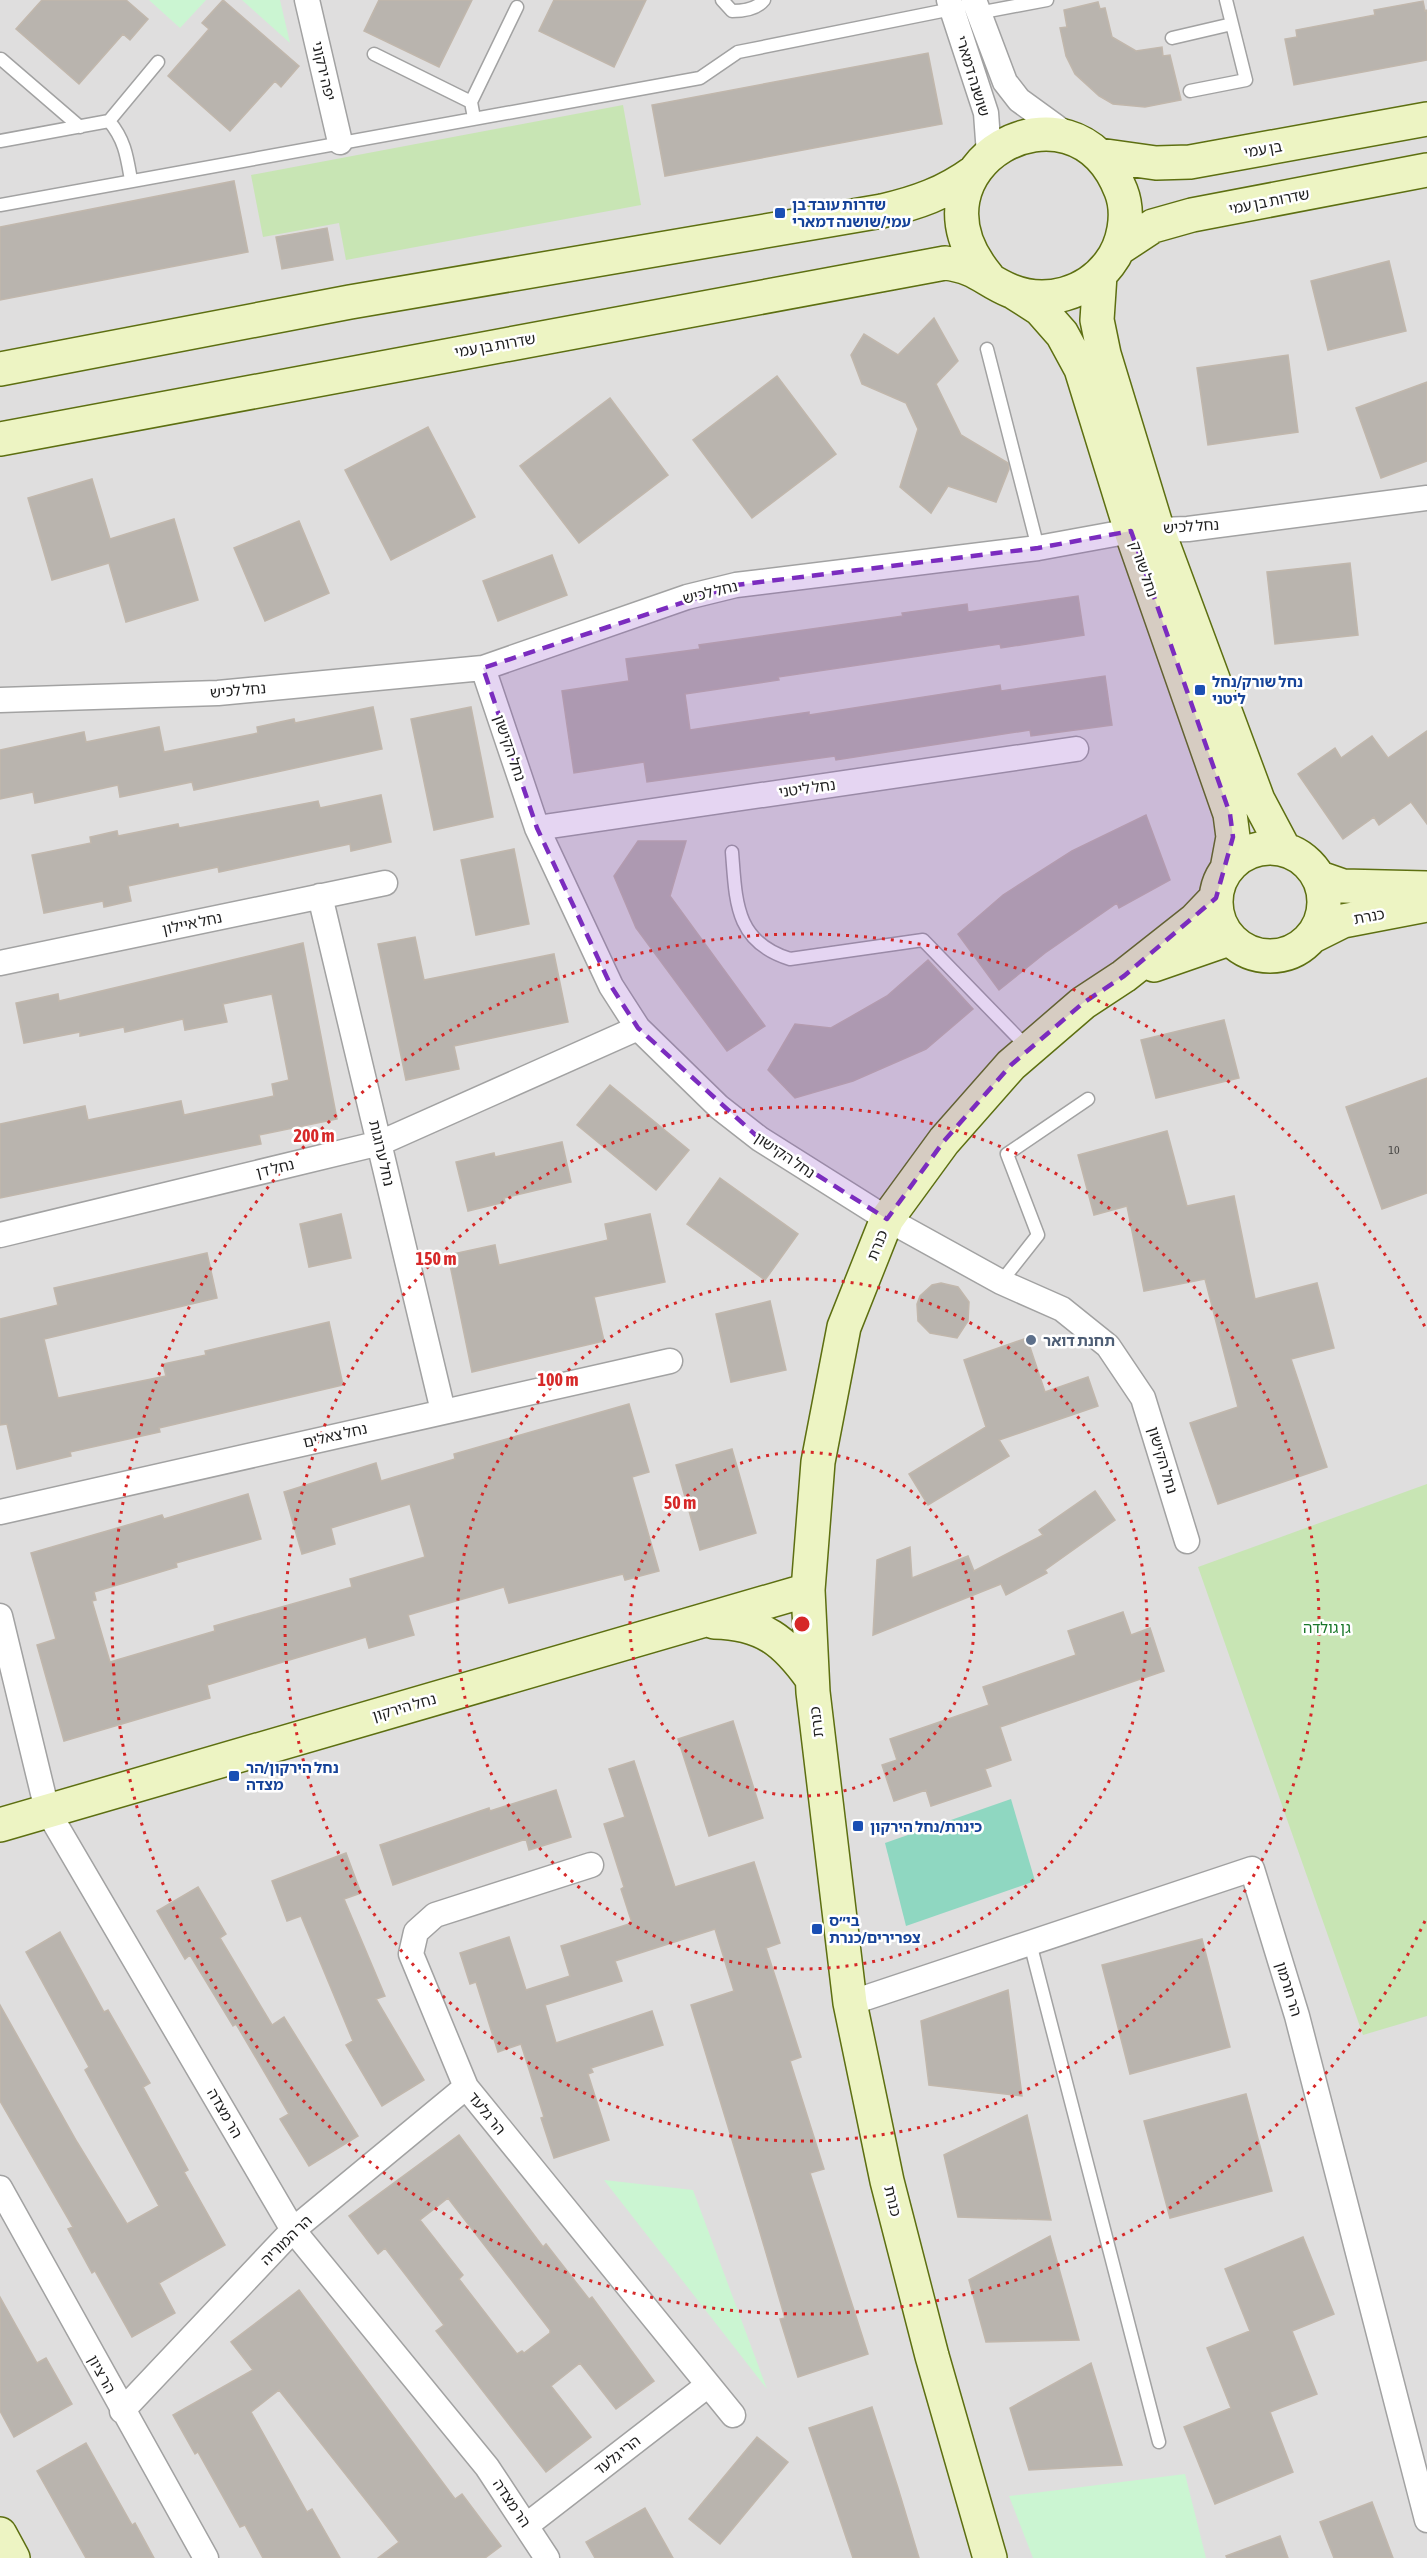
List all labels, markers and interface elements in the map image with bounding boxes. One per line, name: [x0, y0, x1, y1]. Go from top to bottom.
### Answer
street label: שושנה דמארי: [953, 34, 993, 118]
street label: יפה ירקוני: [309, 40, 339, 102]
street label: בן עמי: [1242, 137, 1284, 161]
street label: שדרות בן עמי: [1227, 185, 1311, 217]
place label: שדרות עובד בן עמי/שושנה דמארי: [792, 196, 911, 230]
marker: שדרות עובד בן עמי/שושנה דמארי: [773, 206, 787, 220]
street label: שדרות בן עמי: [453, 330, 537, 360]
street label: נחל לכיש: [1162, 516, 1220, 536]
street label: נחל שורק: [1127, 539, 1161, 599]
street label: נחל לכיש: [681, 577, 739, 607]
place label: נחל שורק/נחל ליטני: [1212, 673, 1303, 707]
street label: נחל לכיש: [209, 679, 267, 701]
marker: נחל שורק/נחל ליטני: [1193, 683, 1207, 697]
street label: נחל הקישון: [491, 713, 529, 783]
street label: נחל ליטני: [778, 776, 836, 800]
street label: כנרת: [1352, 905, 1386, 927]
street label: נחל איילון: [160, 908, 224, 938]
street label: נחל ערוגות: [366, 1118, 398, 1188]
text: 200 m: [294, 1125, 334, 1146]
street label: נחל הקישון: [752, 1129, 818, 1181]
house number: 10: [1388, 1143, 1400, 1157]
street label: נחל דן: [254, 1155, 296, 1181]
street label: כנרת: [863, 1227, 891, 1263]
text: 150 m: [416, 1248, 456, 1269]
place label: תחנת דואר: [1043, 1332, 1115, 1349]
marker: תחנת דואר: [1024, 1333, 1038, 1347]
text: 100 m: [538, 1369, 578, 1390]
street label: נחל צאלים: [301, 1419, 369, 1451]
street label: נחל הקישון: [1145, 1424, 1181, 1496]
text: 50 m: [664, 1492, 696, 1513]
centre of rings: [792, 1614, 812, 1634]
park label: גן גולדה: [1303, 1619, 1351, 1636]
street label: נחל הירקון: [370, 1690, 438, 1724]
street label: כנרת: [806, 1705, 826, 1739]
place label: נחל הירקון/הר מצדה: [246, 1759, 339, 1793]
marker: נחל הירקון/הר מצדה: [227, 1769, 241, 1783]
place label: כינרת/נחל הירקון: [870, 1818, 982, 1835]
marker: כינרת/נחל הירקון: [851, 1819, 865, 1833]
place label: בי״ס צפרירים/כנרת: [829, 1912, 921, 1946]
marker: בי״ס צפרירים/כנרת: [810, 1922, 824, 1936]
street label: הר חרמון: [1273, 1960, 1305, 2018]
street label: הר מצדה: [204, 2085, 246, 2141]
street label: הר גלעד: [465, 2088, 509, 2138]
street label: כנרת: [881, 2184, 905, 2218]
street label: הר המוריה: [257, 2212, 315, 2268]
street label: הר ציון: [85, 2352, 119, 2396]
street label: הרי גלעד: [591, 2432, 643, 2478]
street label: הר מצדה: [490, 2476, 534, 2530]

